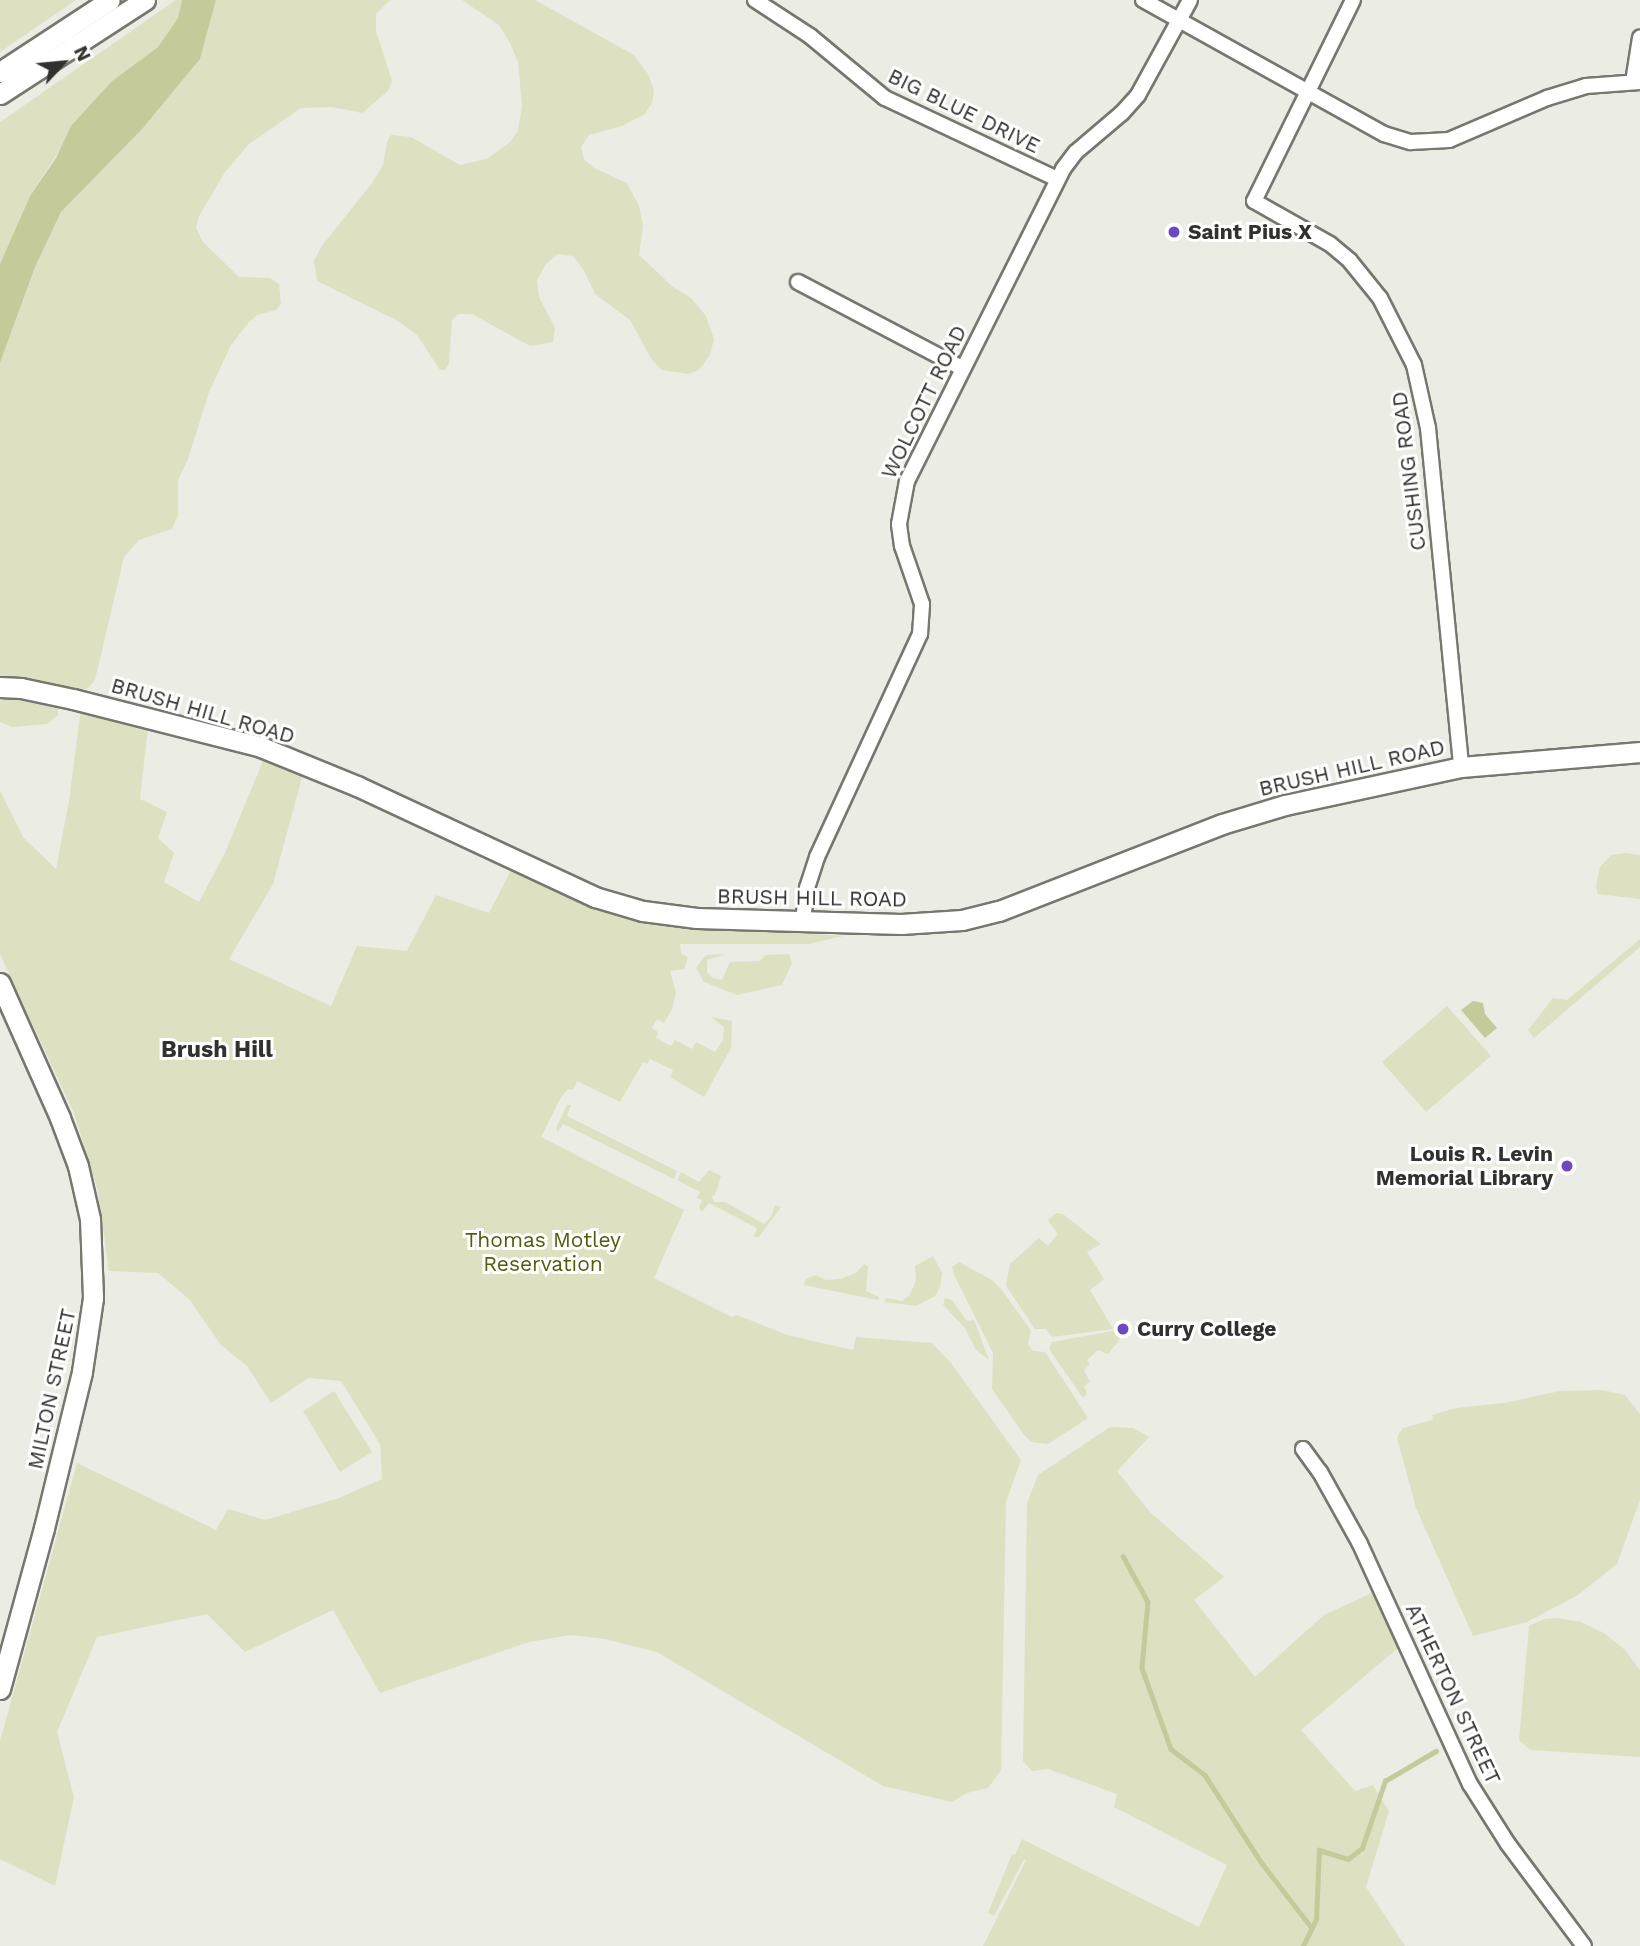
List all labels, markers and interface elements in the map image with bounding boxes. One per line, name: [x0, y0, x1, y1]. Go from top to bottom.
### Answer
north arrow: [28, 28, 98, 98]
text: N: [69, 42, 96, 65]
street label: BIG BLUE DRIVE: [884, 63, 1044, 159]
place label: Saint Pius X: [1188, 219, 1312, 245]
marker: Saint Pius X: [1166, 224, 1182, 240]
street label: WOLCOTT ROAD: [876, 321, 972, 483]
street label: CUSHING ROAD: [1387, 390, 1431, 552]
street label: BRUSH HILL ROAD: [108, 673, 298, 749]
street label: BRUSH HILL ROAD: [1256, 734, 1448, 802]
street label: BRUSH HILL ROAD: [717, 884, 907, 912]
district label: Brush Hill: [161, 1036, 273, 1064]
place label: Louis R. Levin Memorial Library: [1375, 1141, 1553, 1191]
marker: Louis R. Levin Memorial Library: [1559, 1158, 1575, 1174]
park label: Thomas Motley Reservation: [465, 1227, 621, 1277]
street label: MILTON STREET: [23, 1306, 81, 1472]
place label: Curry College: [1137, 1316, 1277, 1342]
marker: Curry College: [1115, 1321, 1131, 1337]
street label: ATHERTON STREET: [1400, 1600, 1506, 1788]

